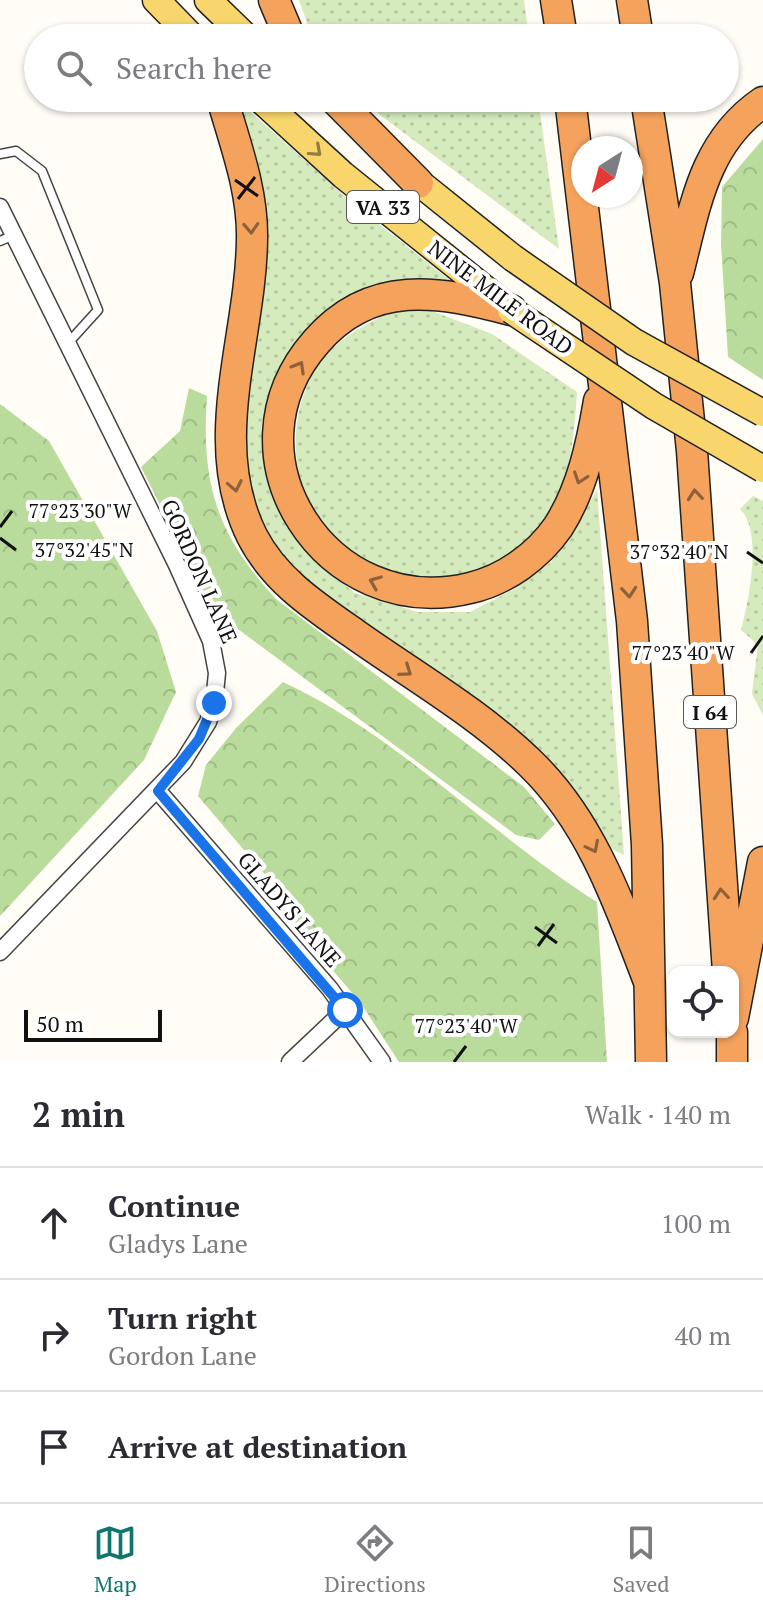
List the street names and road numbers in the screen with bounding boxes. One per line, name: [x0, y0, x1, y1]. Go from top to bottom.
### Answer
road number: VA 33: [347, 191, 419, 223]
street label: NINE MILE ROAD: [423, 233, 579, 361]
street label: GORDON LANE: [155, 494, 245, 648]
road number: I 64: [684, 696, 736, 728]
street label: GLADYS LANE: [232, 845, 348, 973]

